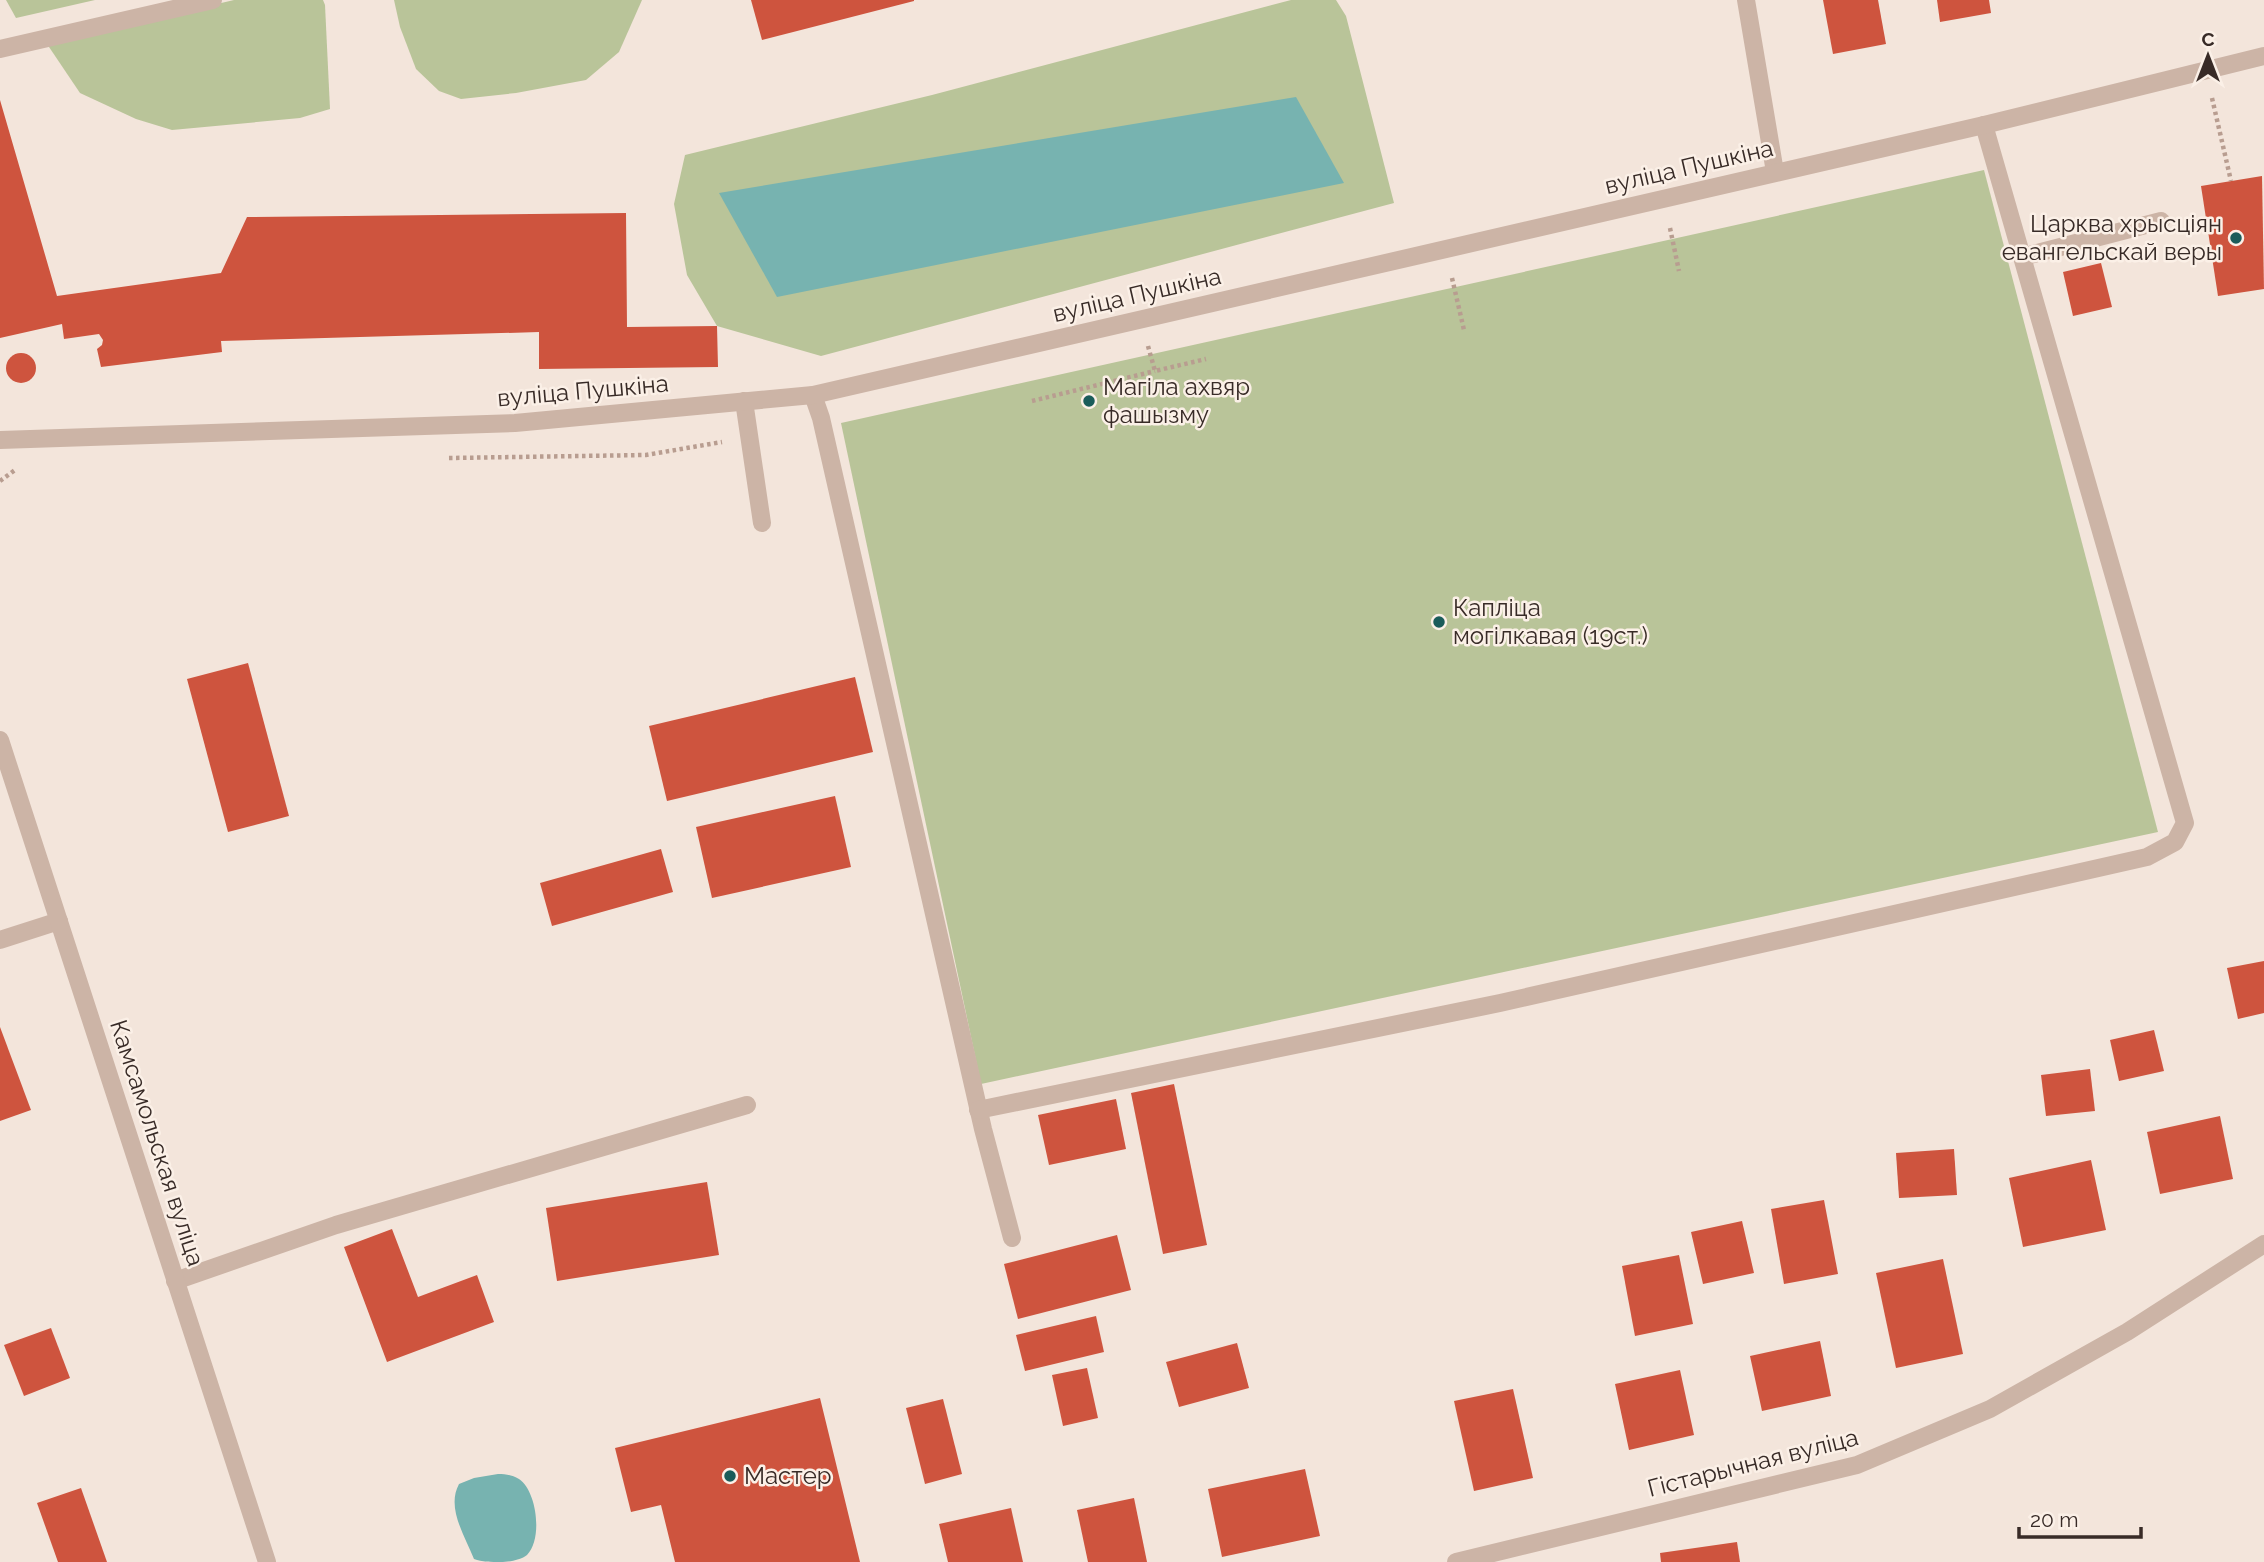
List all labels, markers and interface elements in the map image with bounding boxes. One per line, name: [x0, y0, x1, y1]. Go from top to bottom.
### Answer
north arrow: [2173, 21, 2243, 91]
text: С: [2201, 28, 2215, 50]
street label: вуліца Пушкіна: [1602, 133, 1776, 200]
place label: Царква хрысціян евангельскай веры: [2002, 209, 2222, 266]
marker: Царква хрысціян евангельскай веры: [2228, 230, 2244, 246]
street label: вуліца Пушкіна: [1050, 261, 1224, 328]
street label: вуліца Пушкіна: [496, 369, 670, 412]
place label: Магіла ахвяр фашызму: [1103, 372, 1250, 429]
marker: Магіла ахвяр фашызму: [1081, 393, 1097, 409]
place label: Капліца могілкавая (19ст.): [1453, 593, 1648, 650]
marker: Капліца могілкавая (19ст.): [1431, 614, 1447, 630]
street label: Камсамольская вуліца: [104, 1016, 211, 1269]
street label: Гістарычная вуліца: [1645, 1422, 1861, 1503]
place label: Мастер: [744, 1461, 832, 1490]
marker: Мастер: [722, 1468, 738, 1484]
scale bar: [2019, 1496, 2142, 1540]
text: 20 m: [2030, 1507, 2078, 1532]

